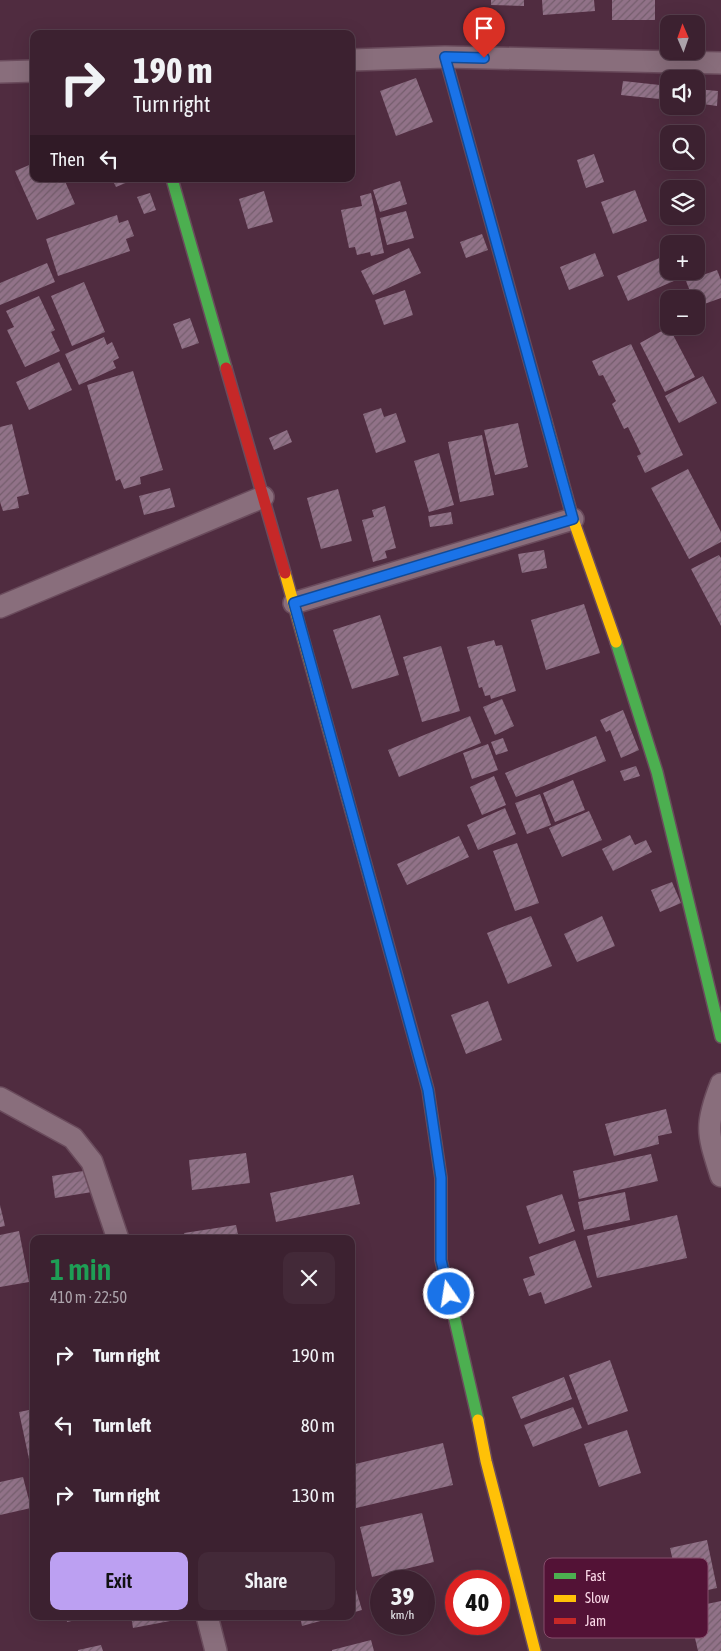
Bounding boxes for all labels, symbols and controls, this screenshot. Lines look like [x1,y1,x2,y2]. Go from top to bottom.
pin [463,7,505,58]
icon: arrive [470,14,498,42]
north arrow [660,15,705,60]
map controls [660,15,705,335]
icon: right [50,50,115,115]
text: 190 m [133,50,212,90]
button: sound [660,70,705,115]
text: Turn right [133,91,210,117]
button: search [660,125,705,170]
icon: left [95,145,123,173]
text: Then [50,148,85,170]
button: layers [660,180,705,225]
button: + [660,235,705,280]
button: − [660,290,705,335]
text: 1 min [50,1252,111,1286]
button: close [283,1252,335,1304]
position arrow [422,1267,474,1319]
text: 410 m · 22:50 [50,1288,127,1306]
icon: right [50,1341,78,1369]
text: Turn right [93,1344,160,1366]
text: 190 m [292,1344,335,1366]
icon: left [50,1411,78,1439]
text: Turn left [93,1414,151,1436]
text: 80 m [301,1414,335,1436]
icon: right [50,1481,78,1509]
text: Turn right [93,1484,160,1506]
text: 130 m [292,1484,335,1506]
button: Exit [50,1552,188,1610]
button: Share [198,1552,335,1610]
legend [544,1558,708,1638]
text: Fast [585,1568,606,1584]
speed limit sign: 40 [445,1570,510,1635]
text: 39 [391,1582,414,1610]
text: Slow [585,1590,610,1606]
text: km/h [391,1608,414,1622]
text: Jam [585,1613,606,1629]

